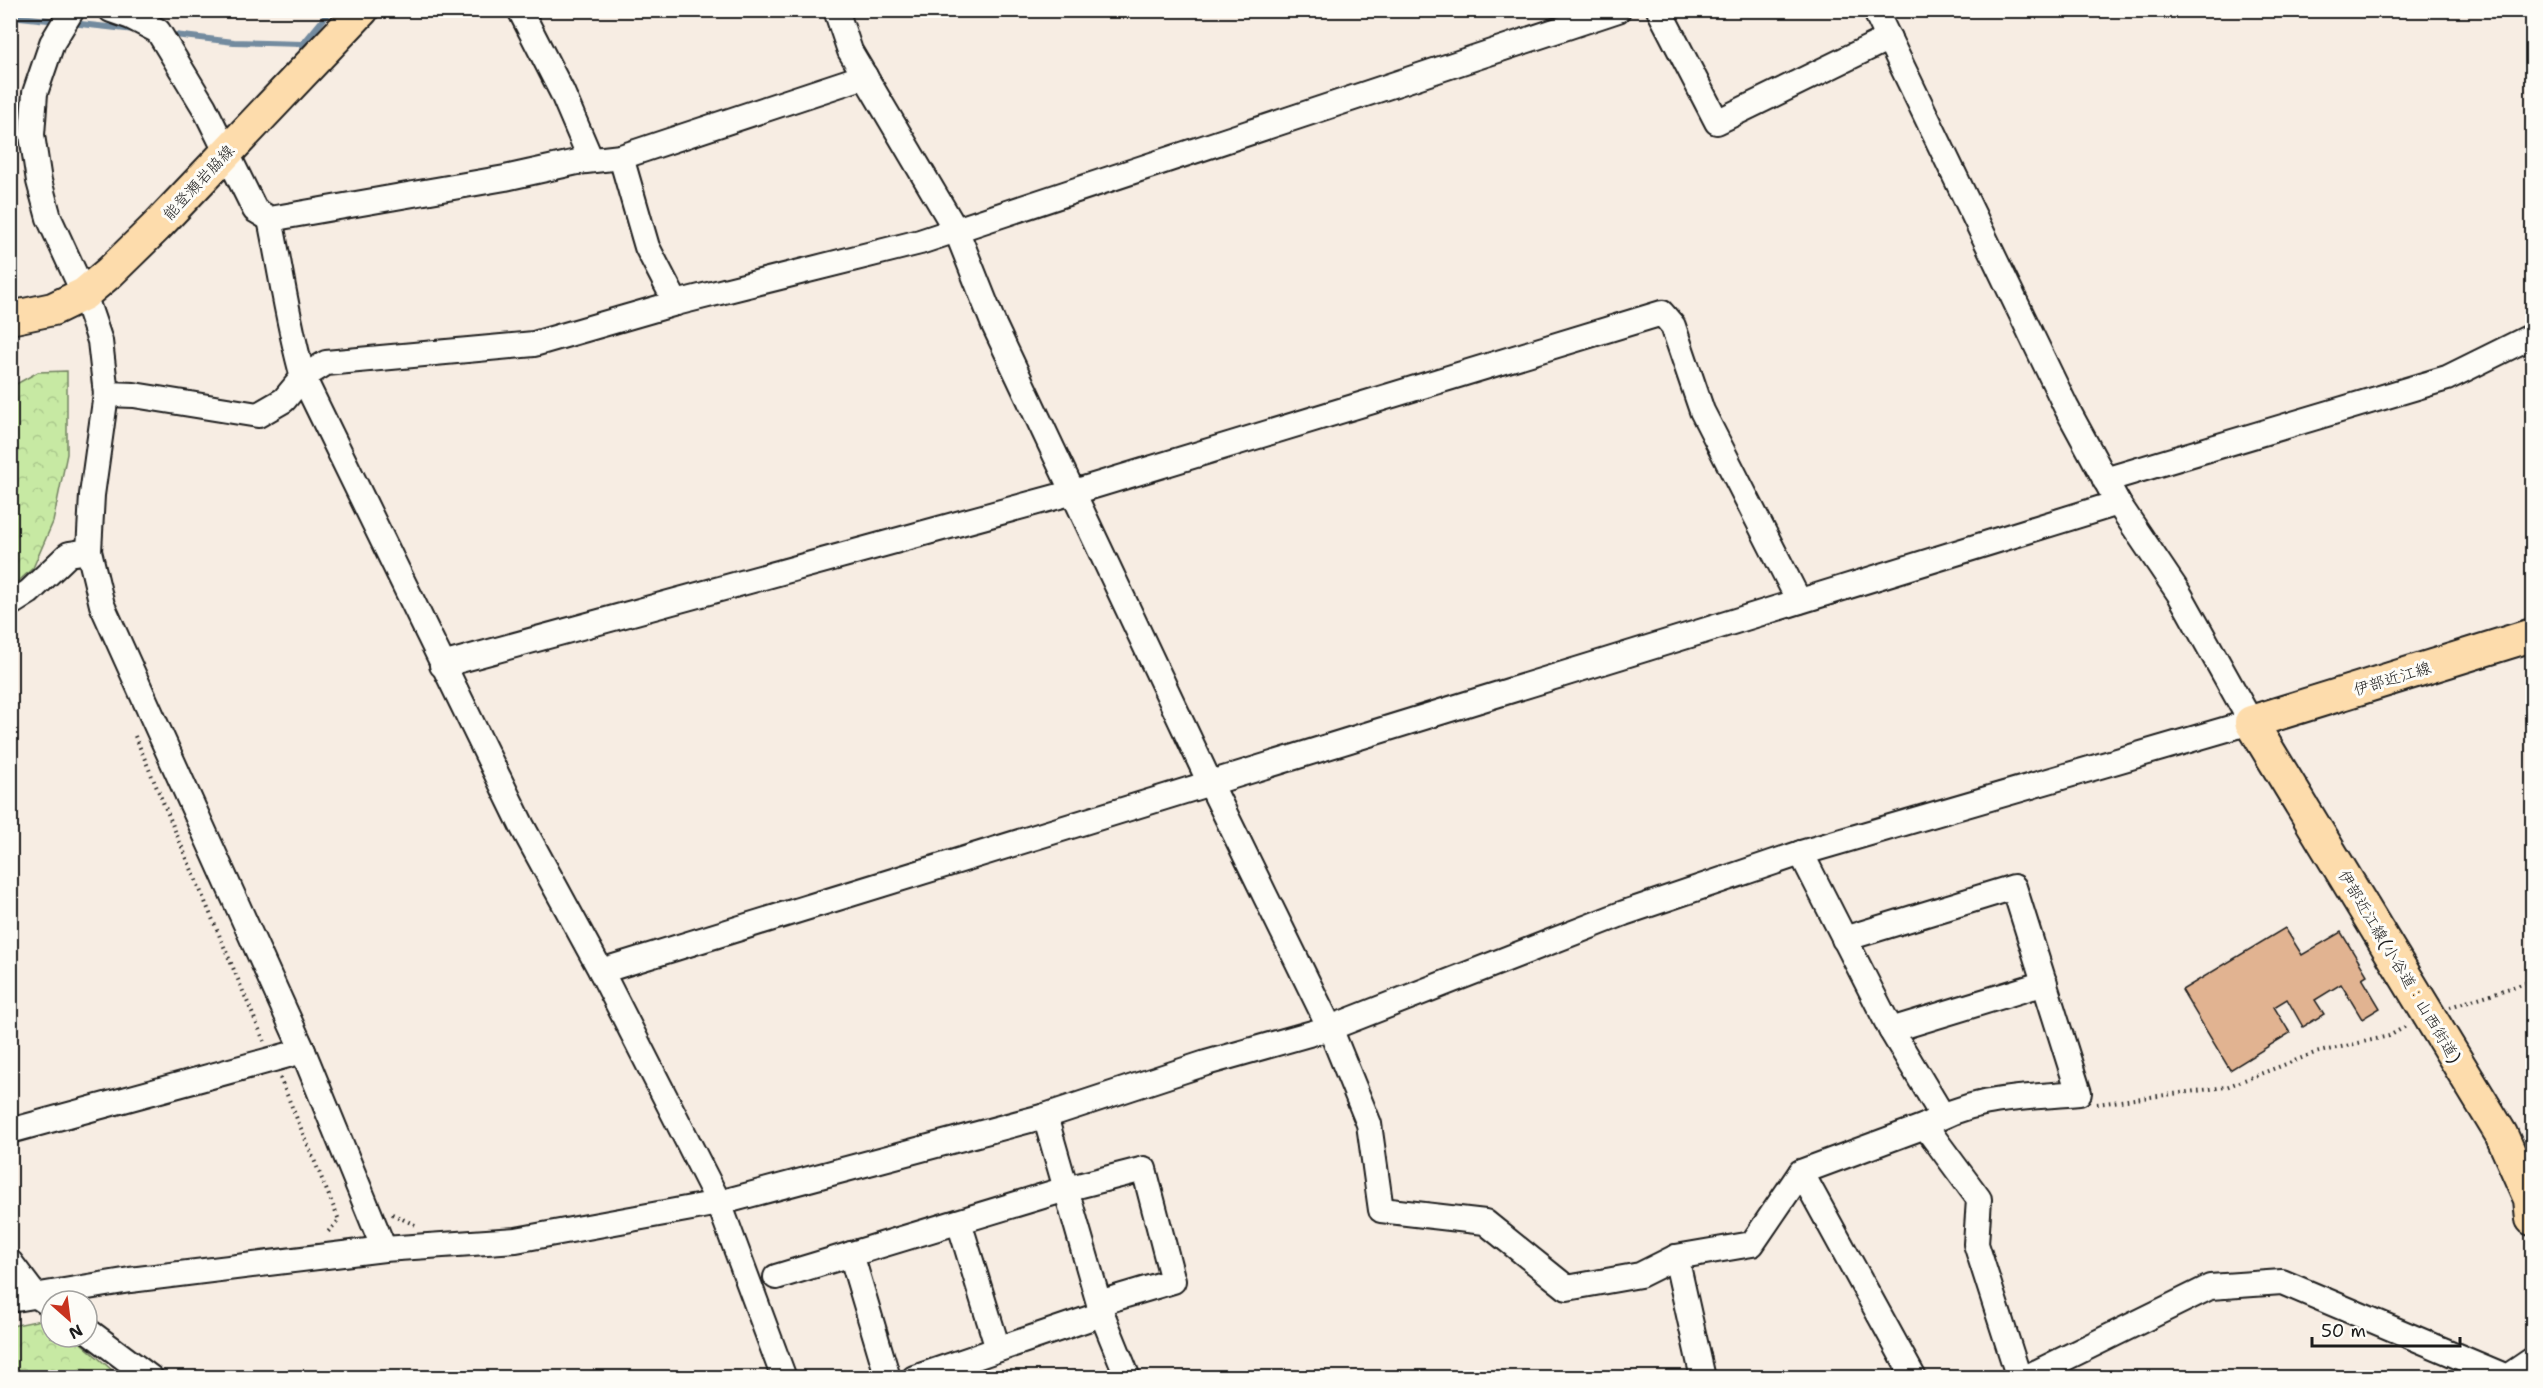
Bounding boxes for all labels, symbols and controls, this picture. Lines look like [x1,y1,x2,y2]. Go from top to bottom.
street label: 能登瀬岩脇線 [158,140,239,225]
street label: 伊部近江線 [2351,657,2433,700]
street label: 伊部近江線(小谷道：山西街道) [2334,866,2466,1067]
north arrow [39,1289,99,1349]
scale bar [2312,1310,2460,1348]
text: 50 m [2321,1319,2366,1343]
text: N [65,1320,86,1344]

